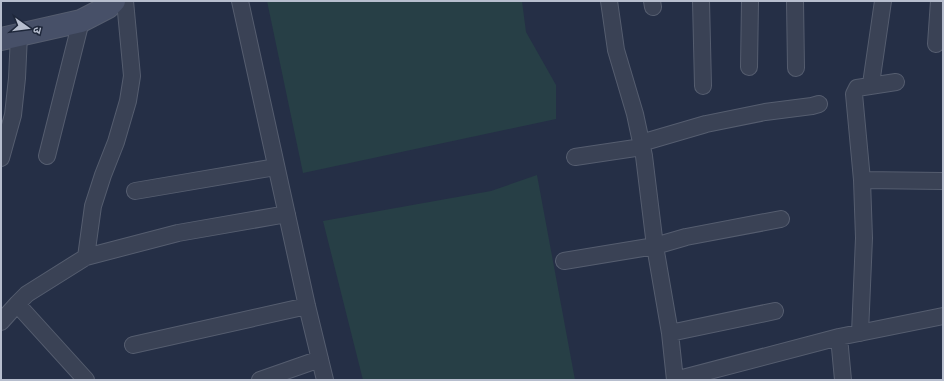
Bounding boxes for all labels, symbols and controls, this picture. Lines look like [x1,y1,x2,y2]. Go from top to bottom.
north arrow [8,8,48,48]
text: उ [30,26,44,36]

